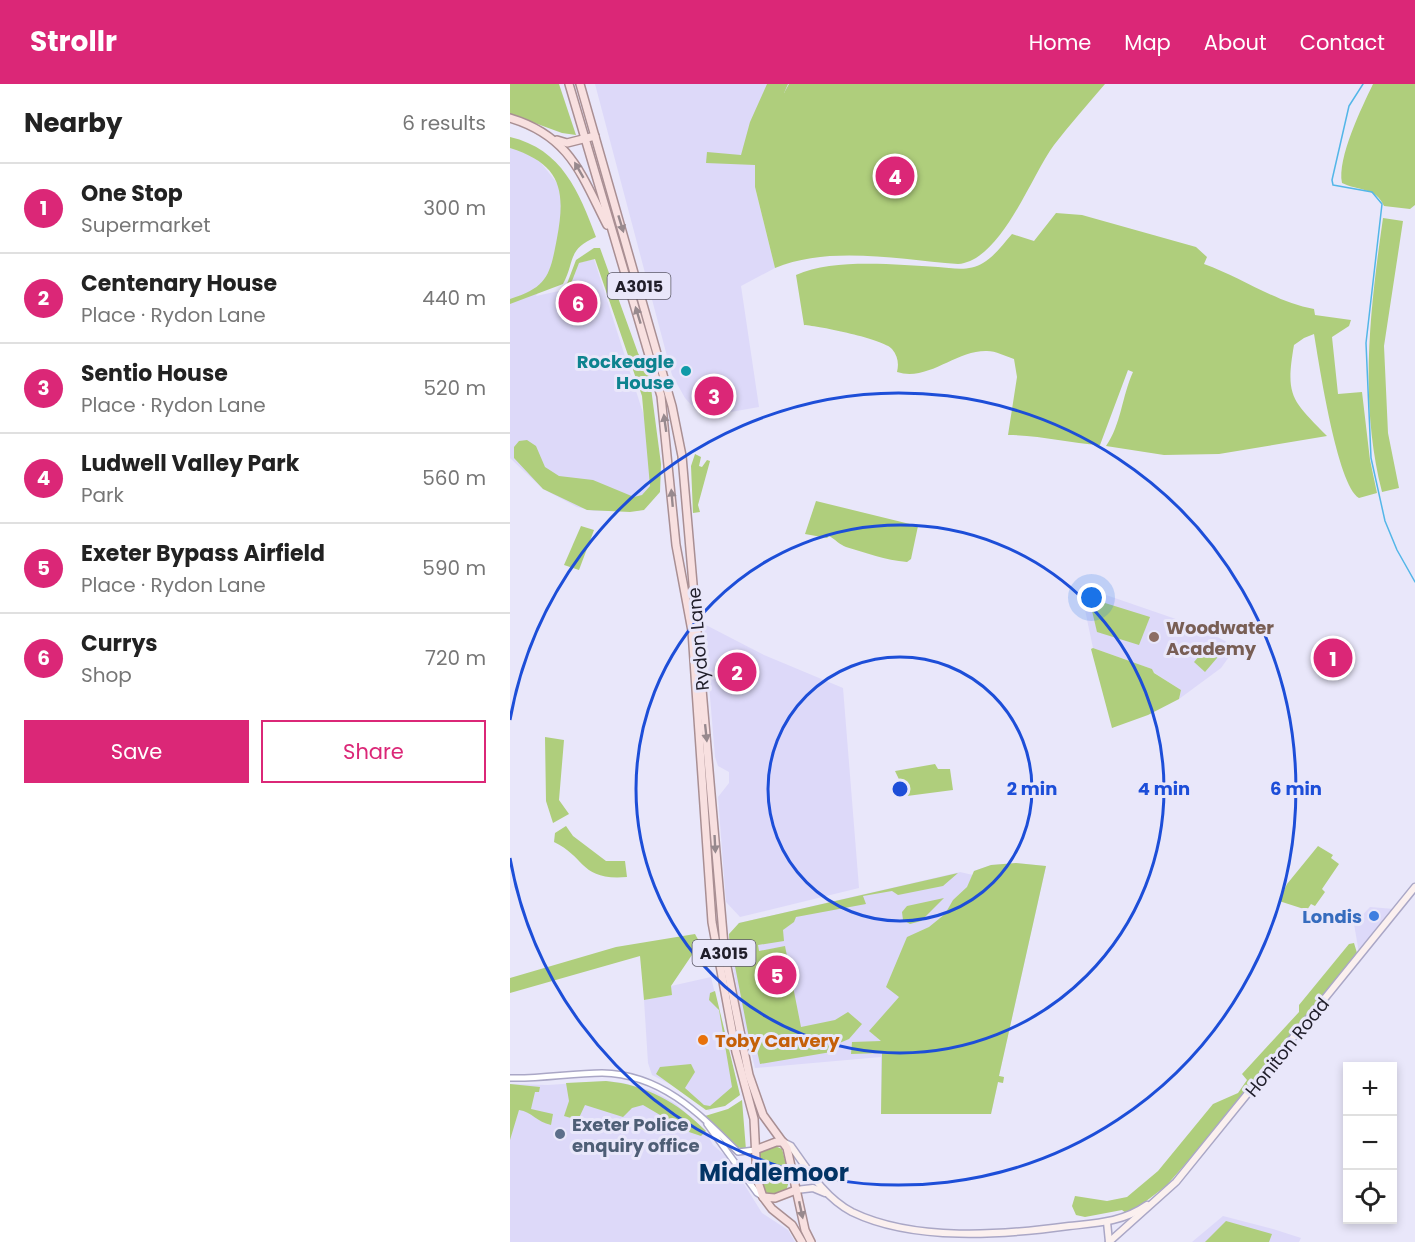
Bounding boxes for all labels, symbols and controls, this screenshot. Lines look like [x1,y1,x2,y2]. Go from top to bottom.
text: Strollr [30,22,117,61]
text: Home [1029,28,1091,57]
text: Map [1124,28,1171,57]
text: About [1204,28,1267,57]
text: Contact [1300,28,1385,57]
text: Nearby [24,105,122,141]
text: 6 results [402,109,486,137]
pin: 4 [876,154,914,199]
one-way arrow [574,162,585,178]
text: One Stop [81,178,183,209]
text: 1 [40,194,47,222]
text: 300 m [423,194,486,222]
text: Supermarket [81,211,210,239]
one-way arrow [617,215,626,233]
text: Centenary House [81,268,277,299]
road number: A3015 [608,273,670,299]
pin: 6 [558,280,598,326]
text: 2 [38,284,49,312]
text: 440 m [422,284,486,312]
text: Place · Rydon Lane [81,301,266,329]
one-way arrow [633,306,642,324]
place label: Rockeagle House [577,349,674,395]
text: Sentio House [81,358,228,389]
marker: Rockeagle House [679,364,693,378]
text: 3 [37,374,50,402]
text: 520 m [423,374,486,402]
pin: 3 [694,374,734,418]
text: Place · Rydon Lane [81,391,266,419]
one-way arrow [660,414,669,433]
text: Ludwell Valley Park [81,448,299,479]
text: 4 [37,464,50,492]
text: 560 m [422,464,486,492]
text: Park [81,481,124,509]
one-way arrow [667,489,677,508]
text: Exeter Bypass Airfield [81,538,325,569]
text: 5 [37,554,50,582]
text: 590 m [422,554,486,582]
text: Place · Rydon Lane [81,571,266,599]
your location [1077,583,1106,612]
street label: Rydon Lane [681,586,715,692]
place label: Woodwater Academy [1166,615,1274,661]
text: Currys [81,628,158,659]
marker: Woodwater Academy [1147,630,1161,644]
pin: 1 [1314,636,1352,680]
text: 6 [37,644,50,672]
text: 720 m [425,644,486,672]
pin: 2 [718,650,756,694]
text: Shop [81,661,132,689]
button: Save [24,720,249,783]
button: Share [261,720,486,783]
one-way arrow [701,723,711,742]
text: 2 min [1007,776,1057,801]
text: 4 min [1138,776,1190,801]
text: 6 min [1270,776,1322,801]
centre of rings [890,779,910,799]
one-way arrow [711,835,720,854]
place label: Londis [1302,904,1362,929]
marker: Londis [1367,909,1381,923]
road number: A3015 [692,940,756,966]
pin: 5 [758,952,796,998]
street label: Honiton Road [1239,992,1335,1102]
place label: Toby Carvery [715,1028,840,1053]
marker: Toby Carvery [696,1033,710,1047]
map controls [1343,1062,1397,1224]
button: + [1343,1062,1397,1116]
place label: Exeter Police enquiry office [572,1112,700,1158]
button: − [1343,1116,1397,1170]
marker: Exeter Police enquiry office [553,1127,567,1141]
district label: Middlemoor [699,1156,849,1189]
button: locate [1343,1170,1397,1224]
one-way arrow [797,1201,806,1220]

